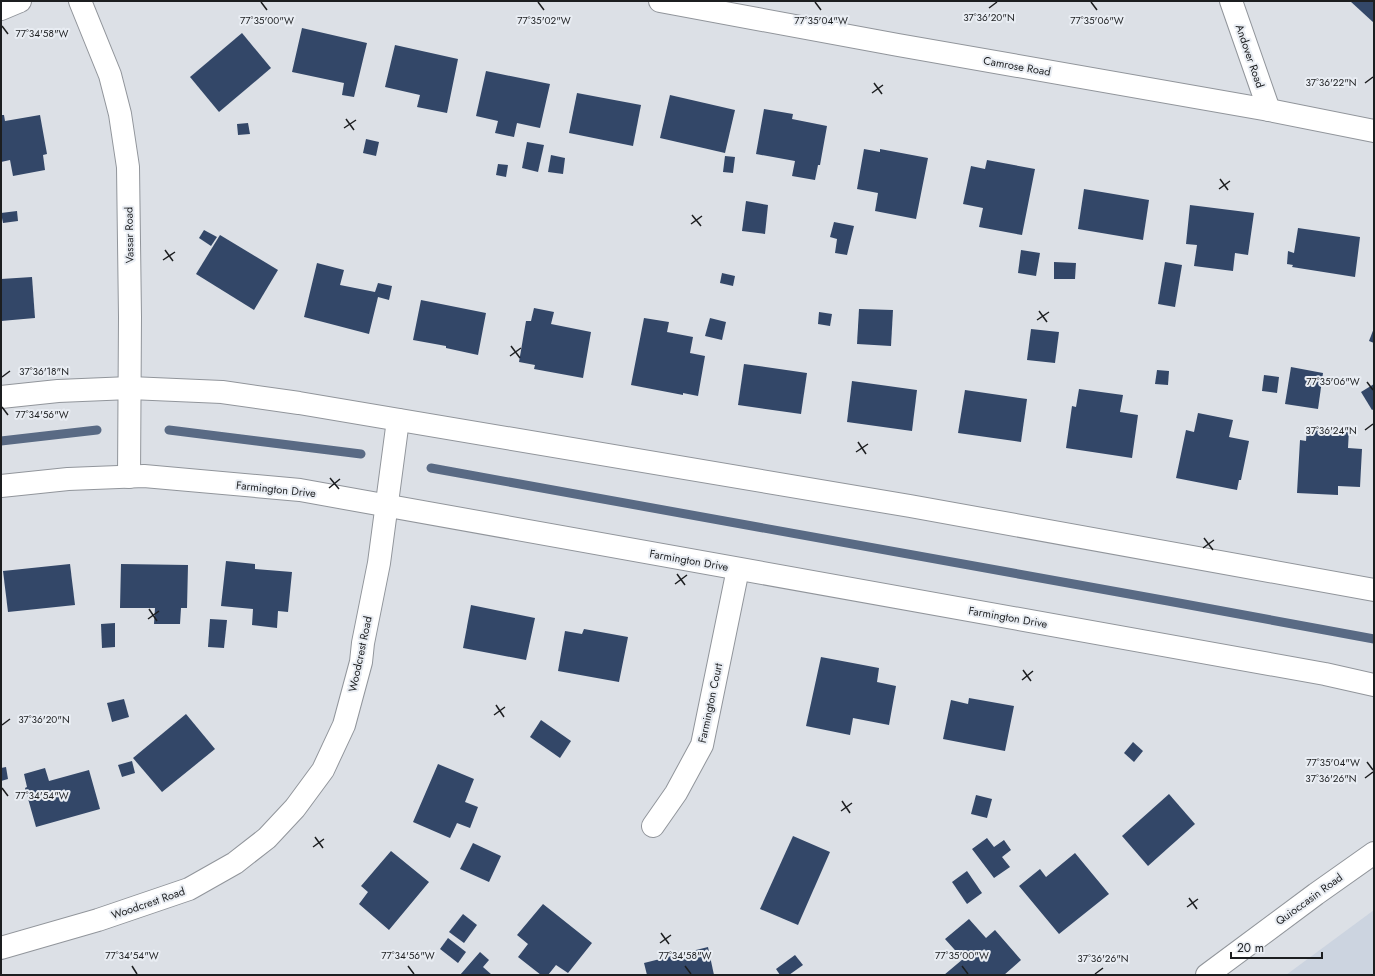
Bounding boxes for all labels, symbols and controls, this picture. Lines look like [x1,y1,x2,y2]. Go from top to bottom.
text: 37°36'20"N [963,10,1015,25]
text: 77°35'00"W [240,13,294,28]
text: 77°35'02"W [517,13,571,28]
text: 77°35'04"W [794,13,848,28]
text: 77°35'06"W [1070,13,1124,28]
street label: Andover Road [1232,22,1268,90]
text: 77°34'58"W [15,26,69,41]
street label: Camrose Road [982,52,1052,80]
text: 37°36'22"N [1305,75,1357,90]
street label: Vassar Road [121,207,137,263]
text: 37°36'18"N [19,364,69,379]
text: 77°35'06"W [1306,374,1360,389]
text: 77°34'56"W [15,407,69,422]
text: 37°36'24"N [1305,423,1357,438]
street label: Farmington Drive [235,477,317,501]
street label: Farmington Drive [648,545,730,575]
street label: Farmington Drive [967,602,1049,632]
street label: Woodcrest Road [344,615,376,693]
street label: Farmington Court [694,661,726,744]
text: 37°36'20"N [18,712,70,727]
text: 77°35'04"W [1306,755,1360,770]
text: 37°36'26"N [1305,771,1357,786]
text: 77°34'54"W [15,788,69,803]
street label: Quioccasin Road [1272,869,1346,929]
street label: Woodcrest Road [109,883,187,923]
scale bar [1231,934,1322,960]
text: 20 m [1237,939,1264,957]
text: 77°34'54"W [105,948,159,963]
text: 77°34'56"W [381,948,435,963]
text: 77°34'58"W [658,948,712,963]
text: 77°35'00"W [935,948,989,963]
text: 37°36'26"N [1077,951,1129,966]

